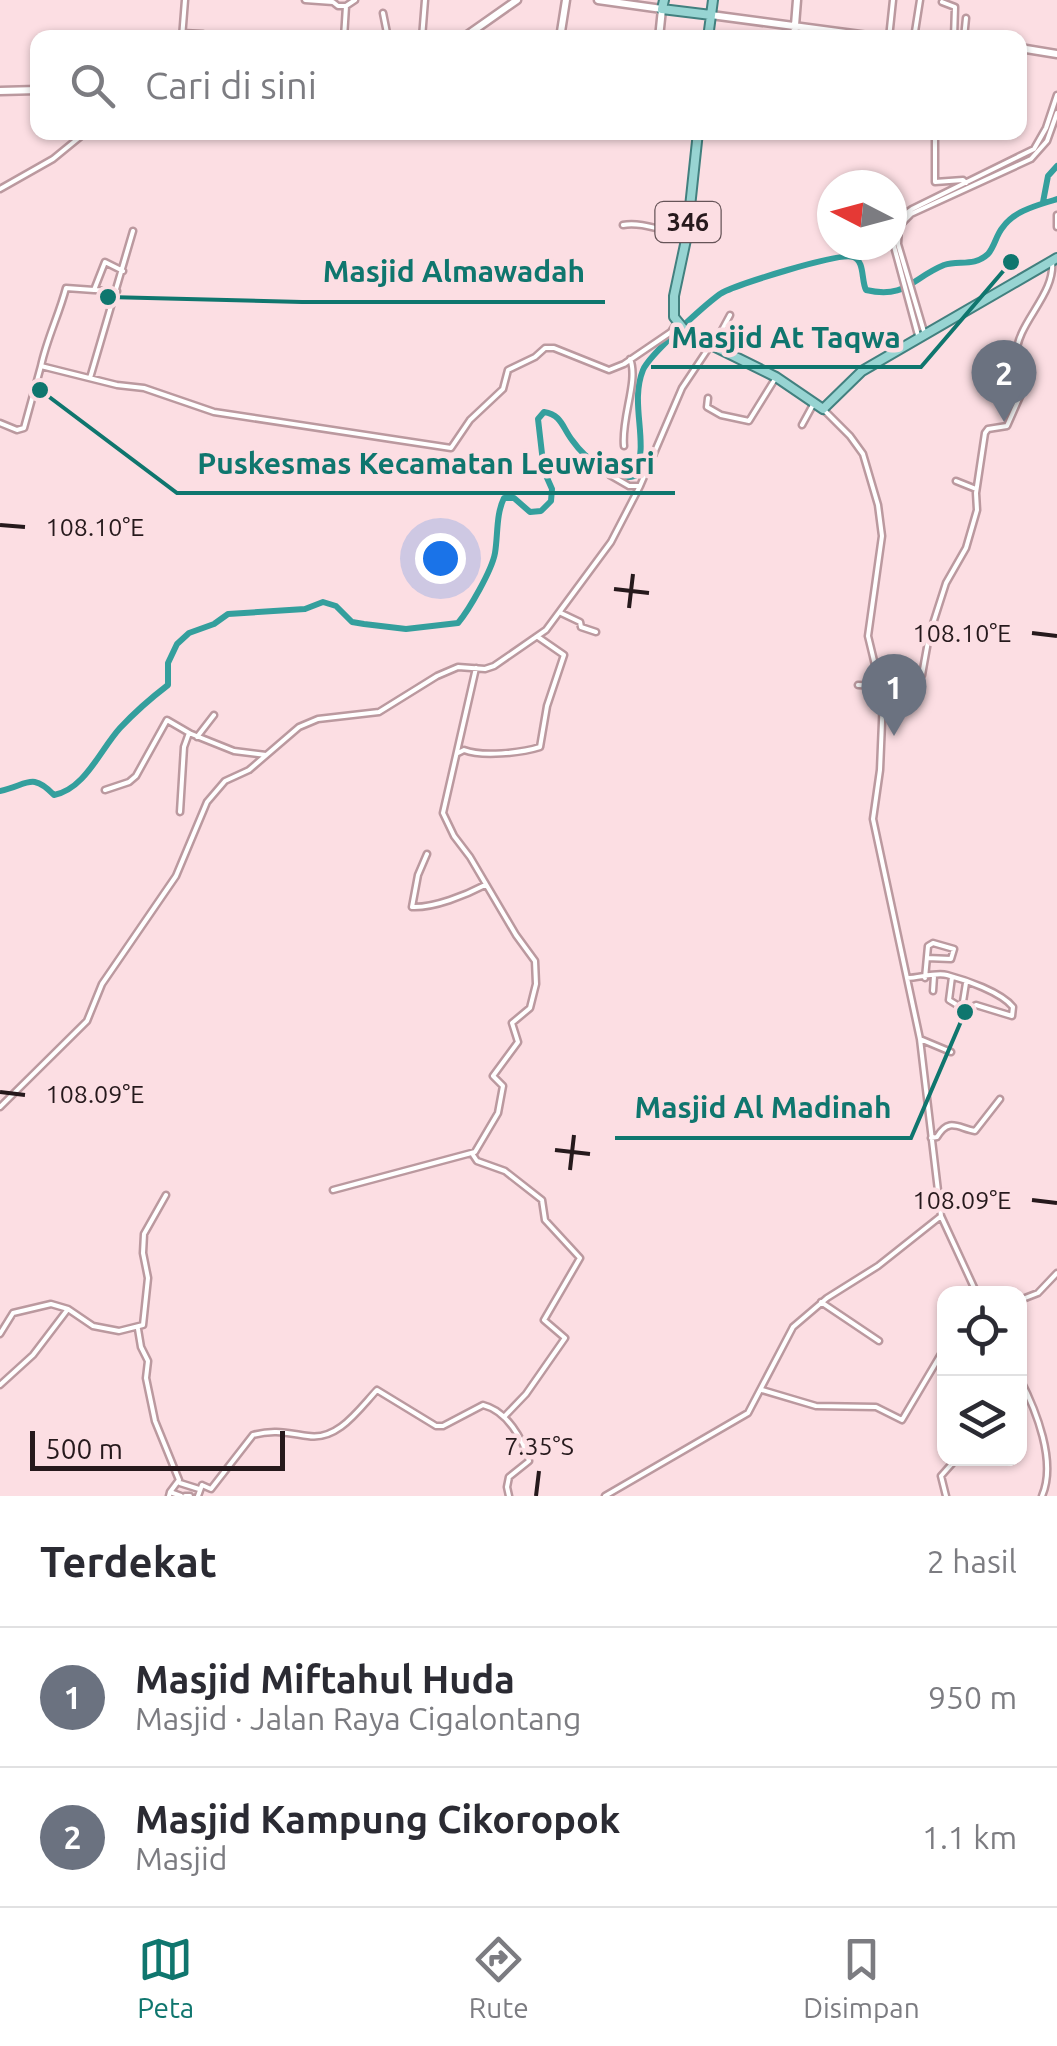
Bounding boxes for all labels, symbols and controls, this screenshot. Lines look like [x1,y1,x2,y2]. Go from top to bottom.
search box [30,30,1027,140]
icon: search [65,58,120,113]
text: Cari di sini [145,64,317,106]
north arrow [817,170,907,260]
road number: 346 [656,202,720,242]
callout: Masjid Almawadah [302,242,605,302]
text: Masjid Almawadah [323,254,585,288]
callout: Masjid At Taqwa [651,307,921,367]
text: Masjid At Taqwa [671,320,901,354]
pin: 2 [972,340,1036,422]
callout: Puskesmas Kecamatan Leuwiasri [177,433,675,493]
text: Puskesmas Kecamatan Leuwiasri [197,446,655,480]
text: 108.10°E [46,513,144,541]
your location [415,533,466,584]
text: 108.10°E [913,619,1011,647]
pin: 1 [862,654,926,736]
callout: Masjid Al Madinah [615,1078,911,1138]
text: 108.09°E [46,1080,144,1108]
text: Masjid Al Madinah [635,1090,891,1124]
text: 108.09°E [913,1186,1011,1214]
map controls [937,1286,1027,1466]
button: locate [937,1286,1027,1376]
button: layers [937,1376,1027,1466]
scale bar [30,1426,285,1470]
text: 7.35°S [504,1432,574,1460]
text: 500 m [45,1433,123,1464]
text: Terdekat [40,1538,217,1585]
text: 2 hasil [927,1543,1017,1579]
text: Masjid Miftahul Huda [135,1658,515,1700]
text: 1 [63,1679,82,1715]
text: 950 m [928,1679,1017,1715]
text: Masjid · Jalan Raya Cigalontang [135,1700,581,1736]
text: Masjid Kampung Cikoropok [135,1798,620,1840]
text: 2 [63,1819,82,1855]
text: 1.1 km [922,1819,1017,1855]
text: Masjid [135,1840,227,1876]
tab: Peta [137,1932,194,2023]
tab: Rute [469,1932,529,2023]
tab: Disimpan [803,1932,920,2023]

